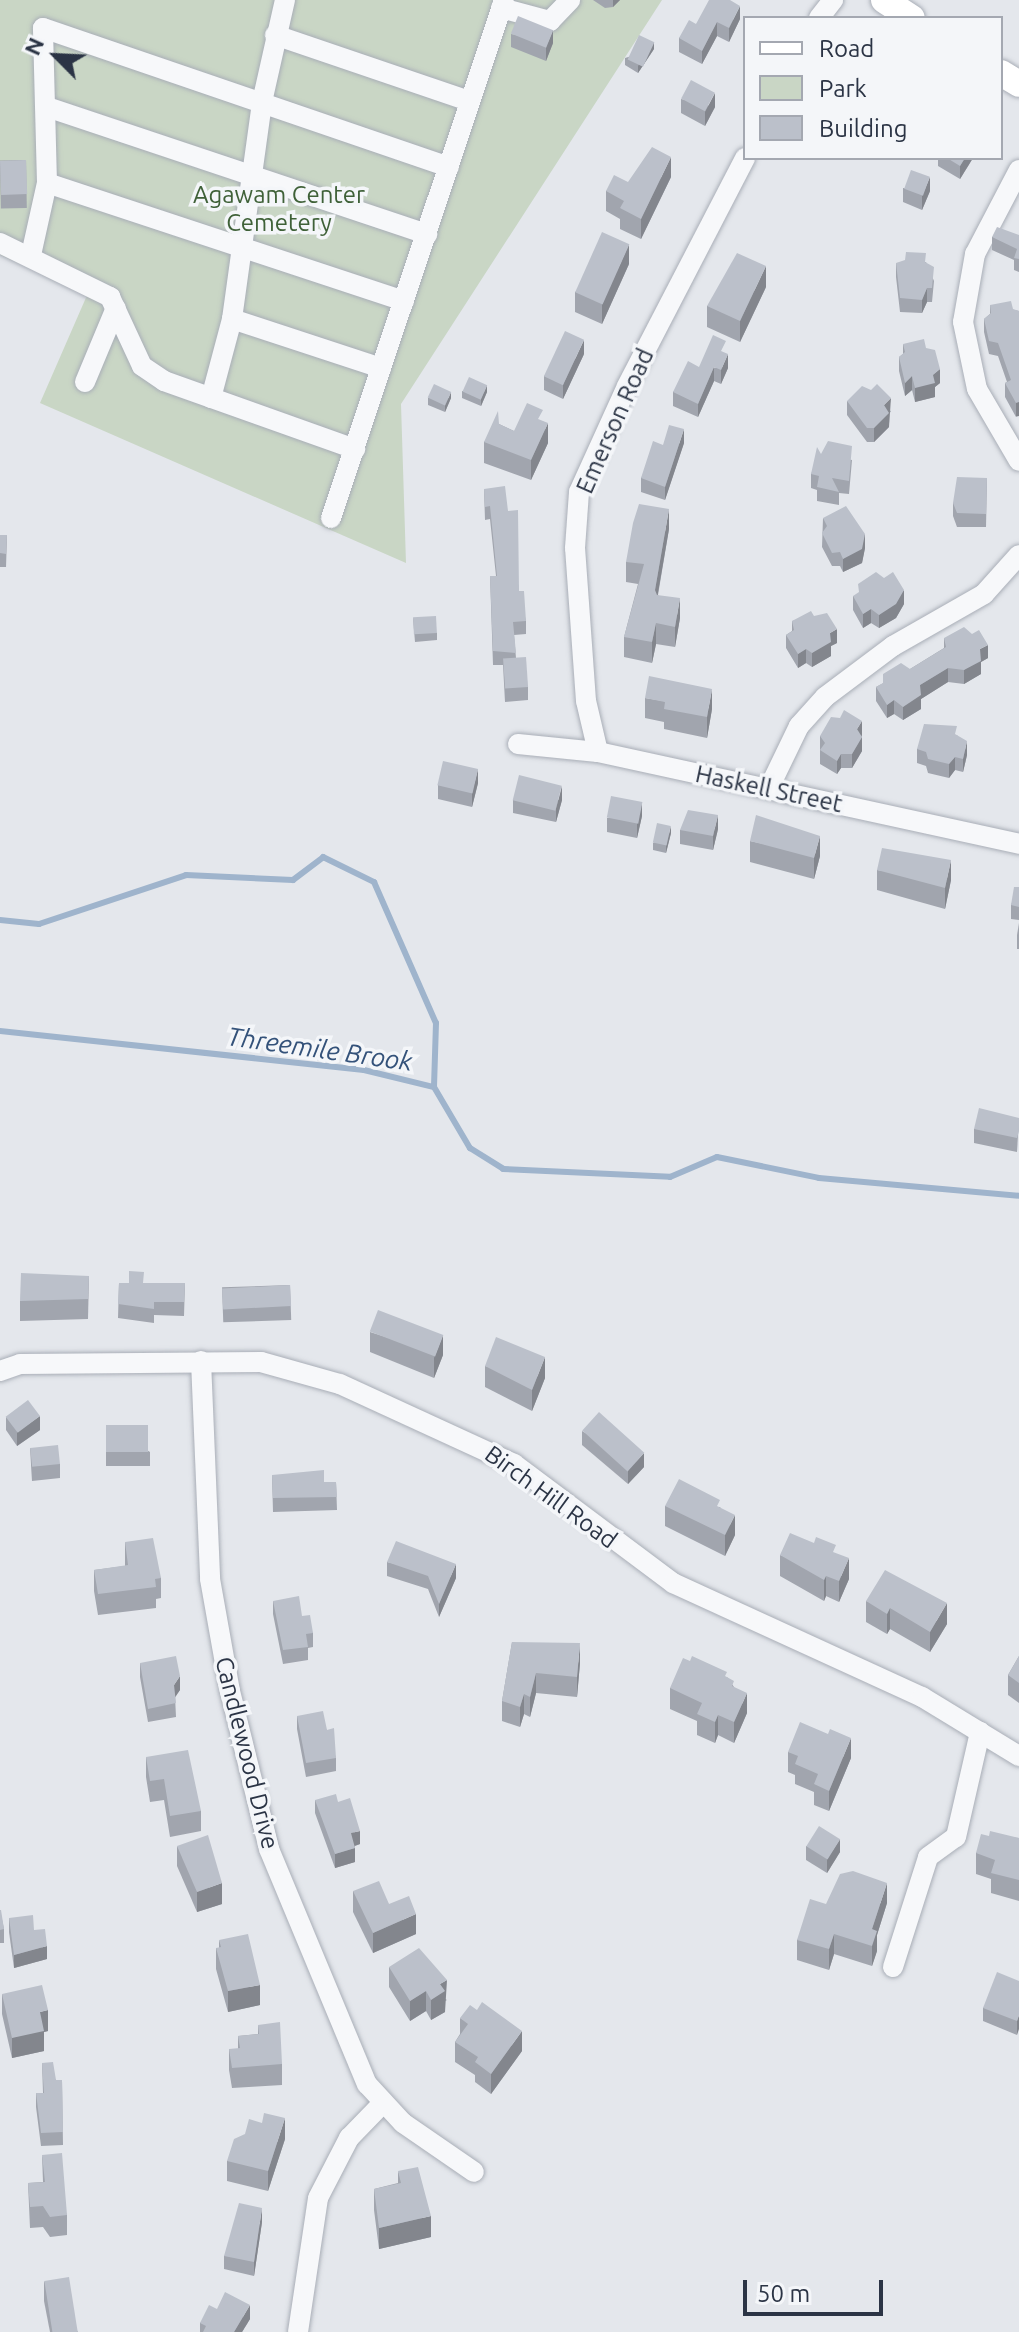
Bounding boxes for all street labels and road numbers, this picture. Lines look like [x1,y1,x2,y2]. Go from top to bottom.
street label: Emerson Road [570,344,660,498]
street label: Haskell Street [693,759,845,819]
street label: Birch Hill Road [479,1439,623,1555]
street label: Candlewood Drive [209,1654,285,1852]

